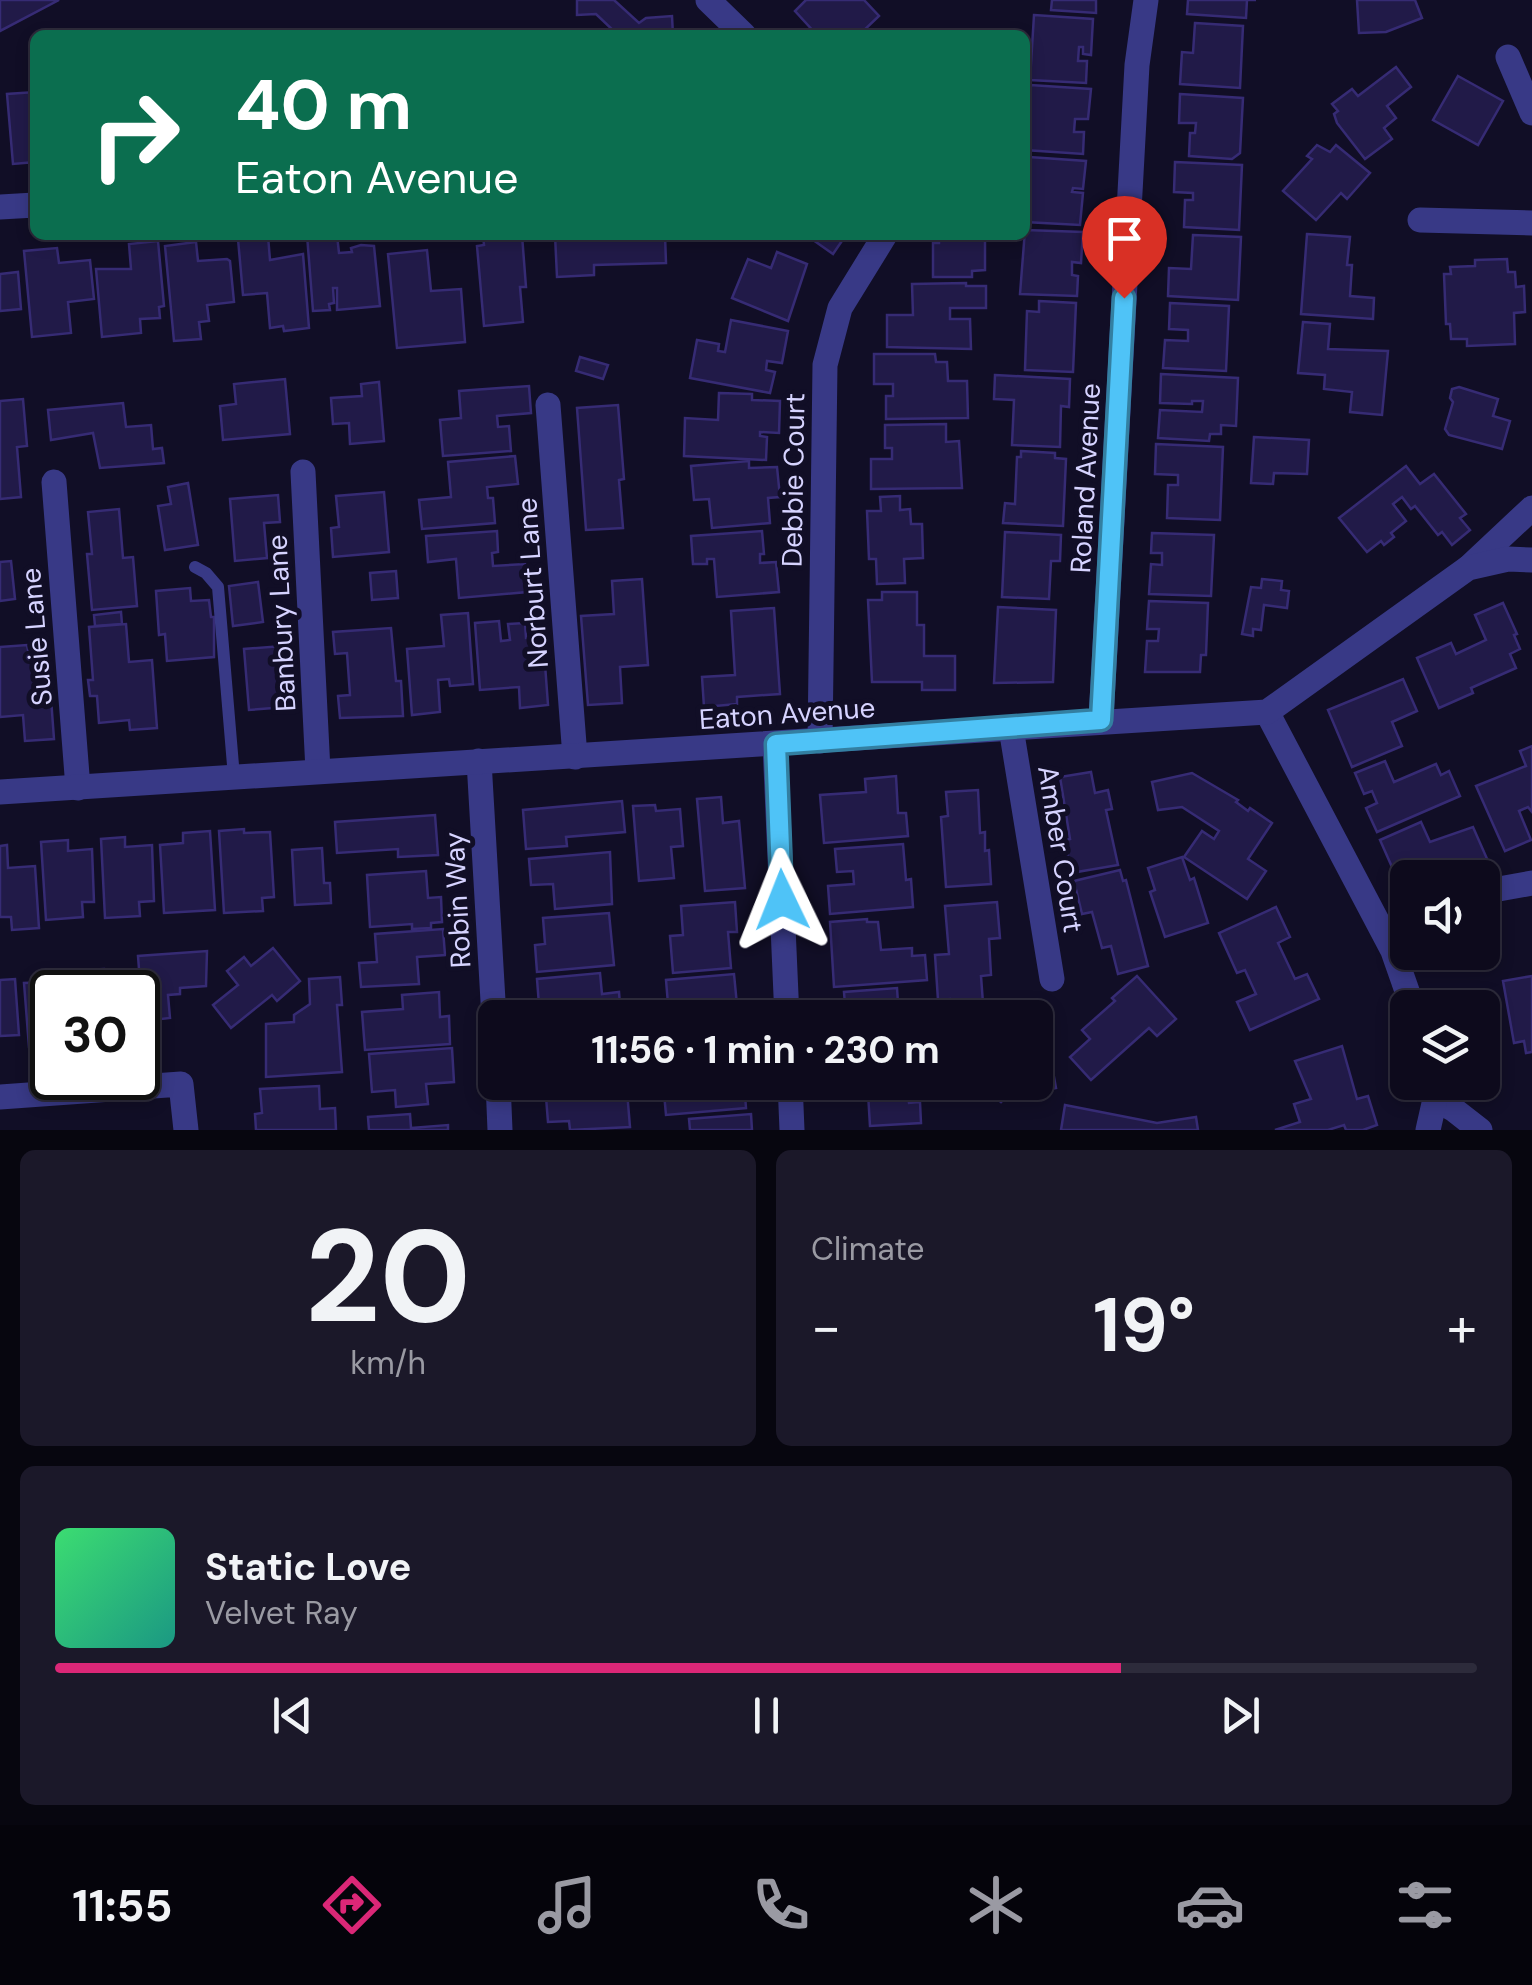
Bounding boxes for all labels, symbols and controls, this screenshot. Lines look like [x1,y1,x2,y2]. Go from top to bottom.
text: 40 m [235,60,412,151]
icon: right [70,70,200,200]
text: Eaton Avenue [235,148,519,207]
pin [1082,196,1167,299]
icon: arrive [1097,211,1152,266]
street label: Roland Avenue [1062,382,1109,574]
street label: Debbie Court [773,393,814,567]
street label: Norburt Lane [508,497,557,669]
street label: Banbury Lane [258,534,305,712]
street label: Susie Lane [12,566,61,708]
street label: Eaton Avenue [698,689,876,738]
street label: Amber Court [1029,763,1092,935]
street label: Robin Way [435,831,480,969]
position arrow [730,848,834,952]
map controls [1390,860,1500,1100]
button: sound [1390,860,1500,970]
speed limit sign: 30 [30,970,160,1100]
button: layers [1390,990,1500,1100]
text: 11:56 · 1 min · 230 m [591,1025,940,1075]
text: 20 [305,1192,471,1361]
text: Climate [811,1228,925,1270]
text: 19° [1093,1277,1195,1374]
text: − [811,1291,841,1363]
text: + [1447,1291,1477,1363]
text: km/h [350,1342,426,1384]
text: Static Love [205,1542,411,1592]
text: Velvet Ray [205,1592,358,1634]
icon: previous [265,1688,320,1743]
icon: pause [739,1688,794,1743]
icon: next [1213,1688,1268,1743]
icon: directions [317,1870,387,1940]
icon: music [532,1870,602,1940]
icon: phone [746,1870,816,1940]
icon: climate [961,1870,1031,1940]
icon: car [1175,1870,1245,1940]
icon: filters [1390,1870,1460,1940]
text: 11:55 [72,1876,172,1935]

